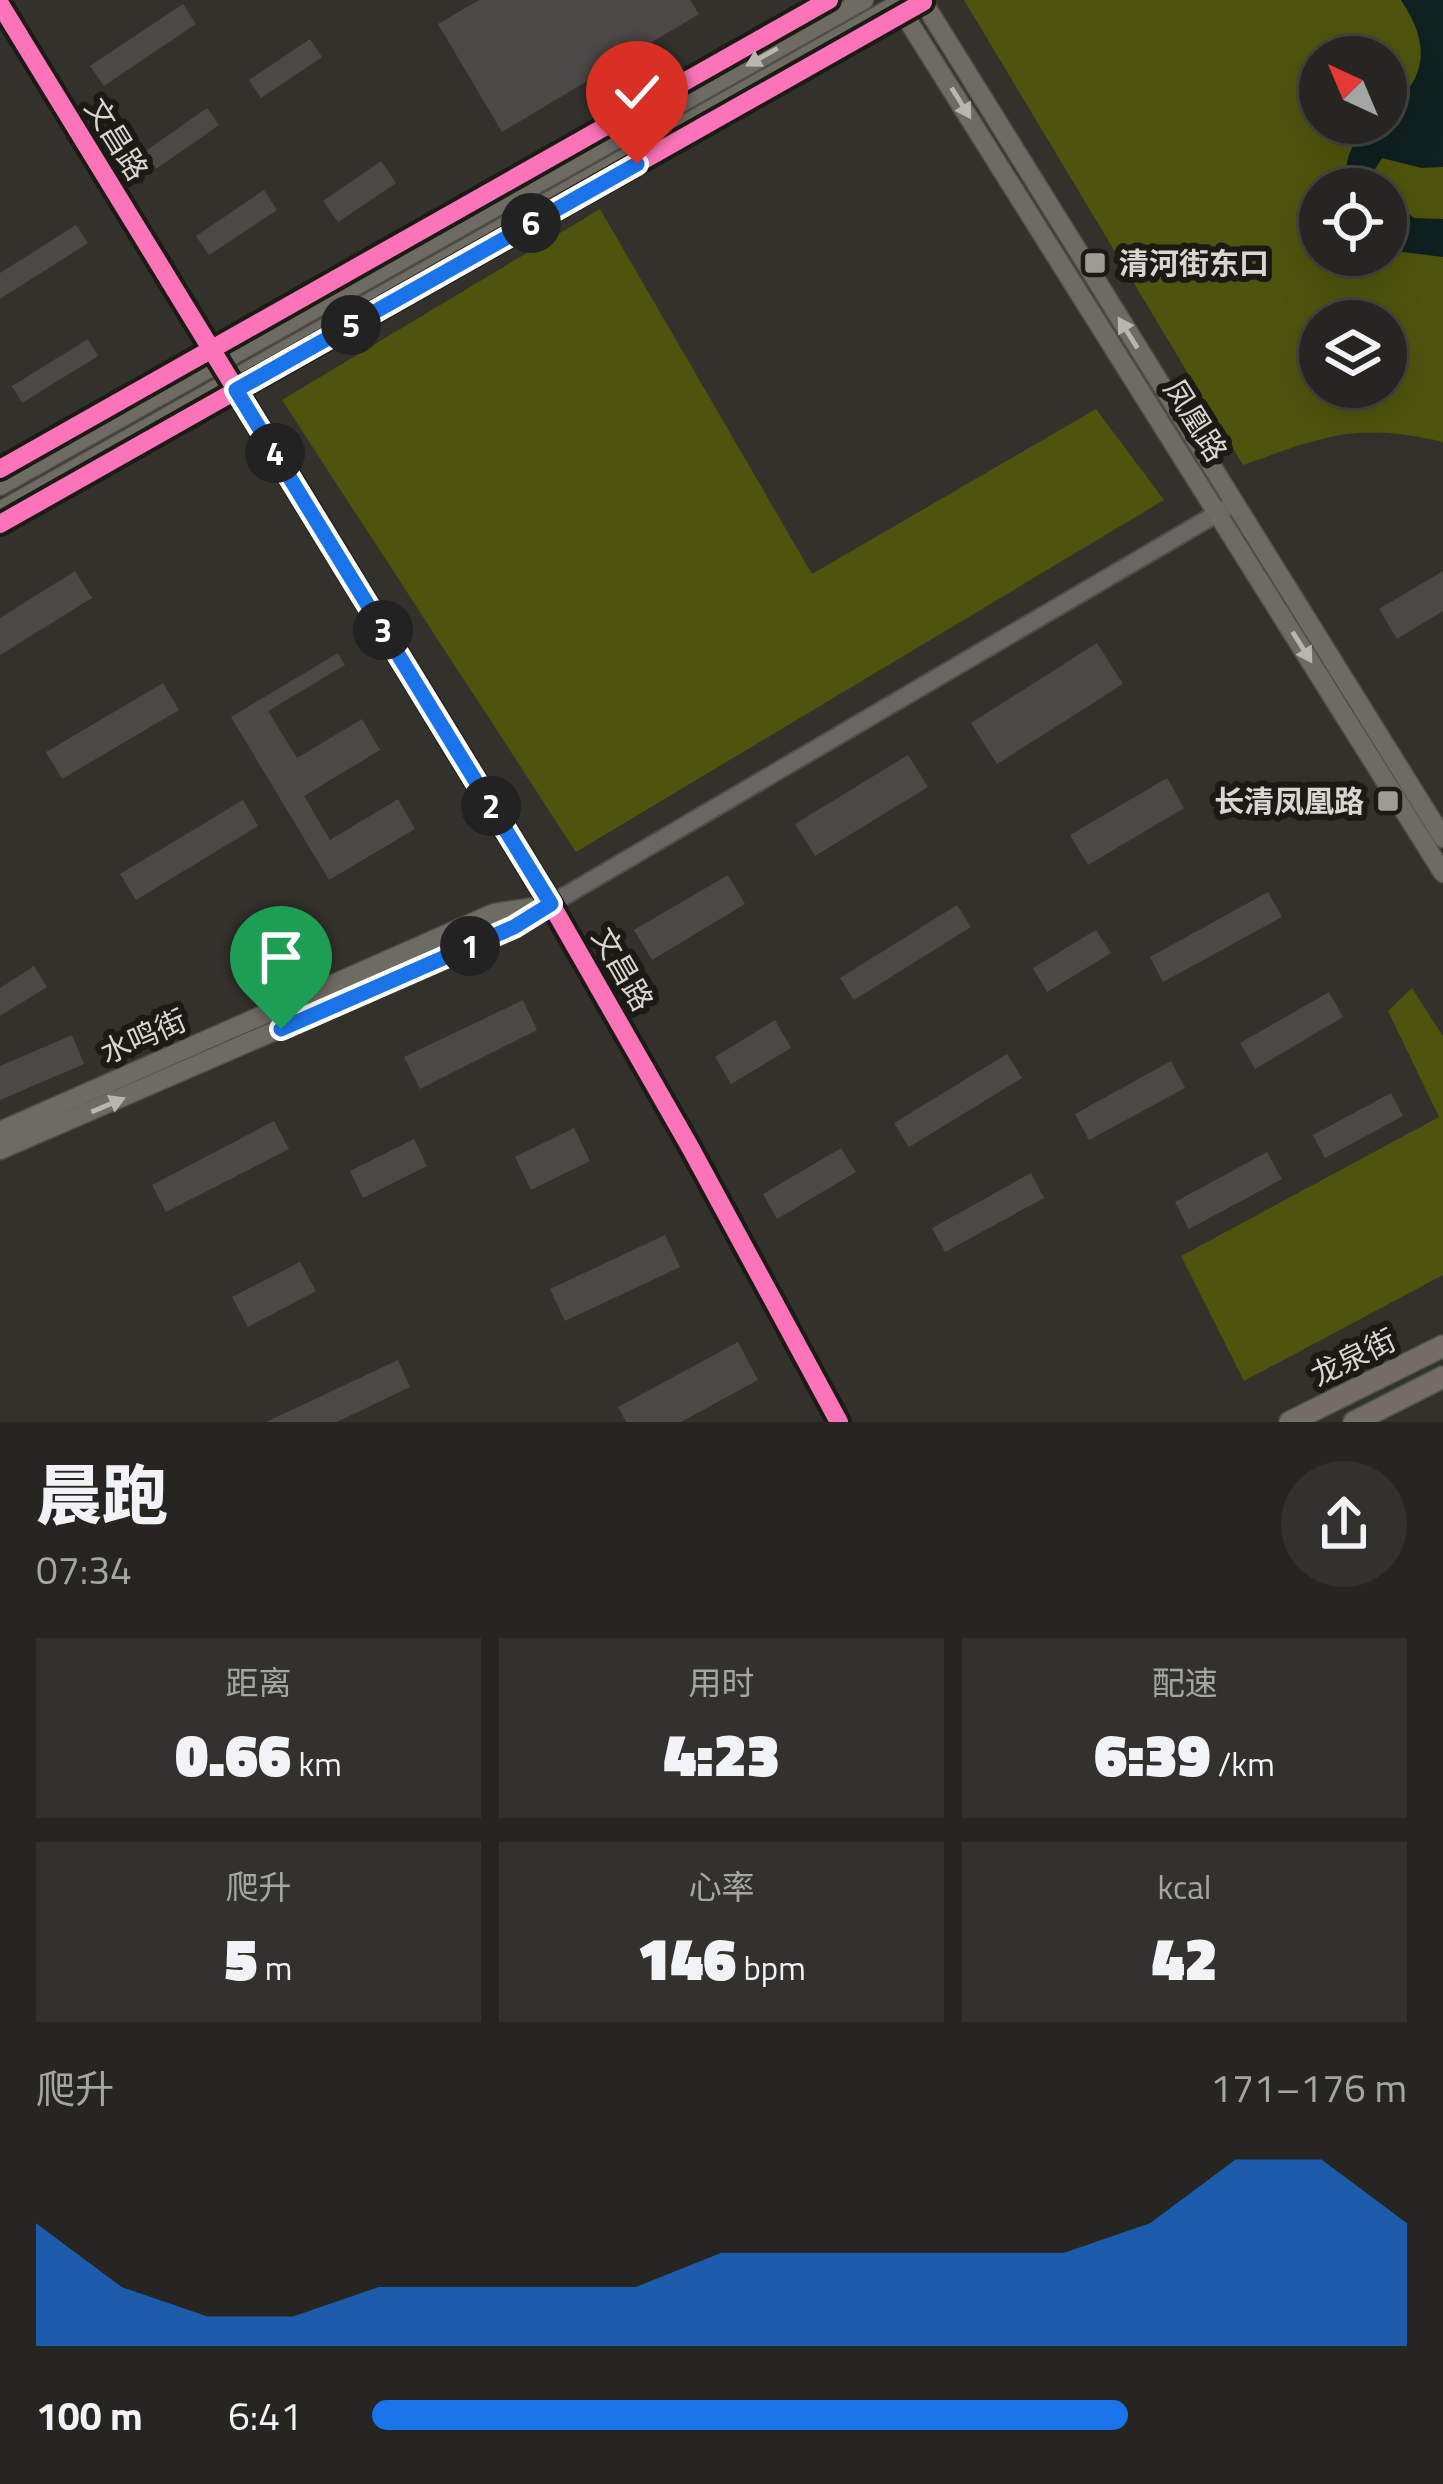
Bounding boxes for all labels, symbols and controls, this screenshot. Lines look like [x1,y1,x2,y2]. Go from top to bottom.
north arrow [1299,36,1407,144]
map controls [1299,36,1407,408]
pin [586,41,688,164]
one-way arrow [744,46,779,67]
icon: check [604,59,670,125]
one-way arrow [949,87,971,119]
street label: 文昌路 [74,89,160,189]
button: locate [1299,168,1407,276]
pin: 6 [501,193,561,253]
text: 6 [522,198,540,248]
place label: 清河街东口 [1119,240,1269,286]
marker: 清河街东口 [1082,250,1108,276]
pin: 5 [321,295,381,355]
text: 5 [342,300,360,350]
button: layers [1299,300,1407,408]
one-way arrow [1118,316,1139,350]
street label: 凤凰路 [1153,370,1239,470]
pin: 4 [245,423,305,483]
text: 4 [266,428,284,478]
pin: 3 [353,600,413,660]
text: 3 [374,605,392,655]
one-way arrow [1291,631,1313,664]
pin: 2 [461,776,521,836]
place label: 长清凤凰路 [1214,778,1364,824]
text: 2 [482,781,500,831]
marker: 长清凤凰路 [1375,788,1401,814]
pin [230,906,332,1029]
pin: 1 [440,916,500,976]
street label: 文昌路 [581,919,665,1019]
text: 1 [461,921,479,971]
icon: arrive [248,924,314,990]
street label: 水鸣街 [93,997,193,1075]
one-way arrow [90,1094,125,1114]
street label: 龙泉街 [1302,1317,1404,1397]
text: 晨跑 [36,1444,168,1545]
button: share [1281,1461,1407,1587]
text: 07:34 [36,1540,132,1599]
text: 距离 [226,1658,292,1708]
text: 用时 [689,1658,755,1708]
text: 配速 [1152,1658,1218,1708]
text: 0.66 [175,1708,291,1799]
text: 4:23 [663,1708,780,1799]
text: 6:39 [1094,1708,1211,1799]
text: km [291,1739,342,1789]
text: /km [1211,1739,1275,1789]
text: 爬升 [226,1862,292,1912]
text: 心率 [689,1862,755,1912]
text: kcal [1158,1862,1211,1912]
text: 5 [225,1912,258,2003]
text: 146 [637,1912,736,2003]
text: 42 [1152,1912,1218,2003]
text: m [258,1943,292,1993]
text: bpm [736,1943,806,1993]
text: 171–176 m [1210,2058,1407,2117]
text: 爬升 [36,2059,114,2118]
text: 100 m [36,2386,143,2445]
text: 6:41 [228,2386,302,2445]

